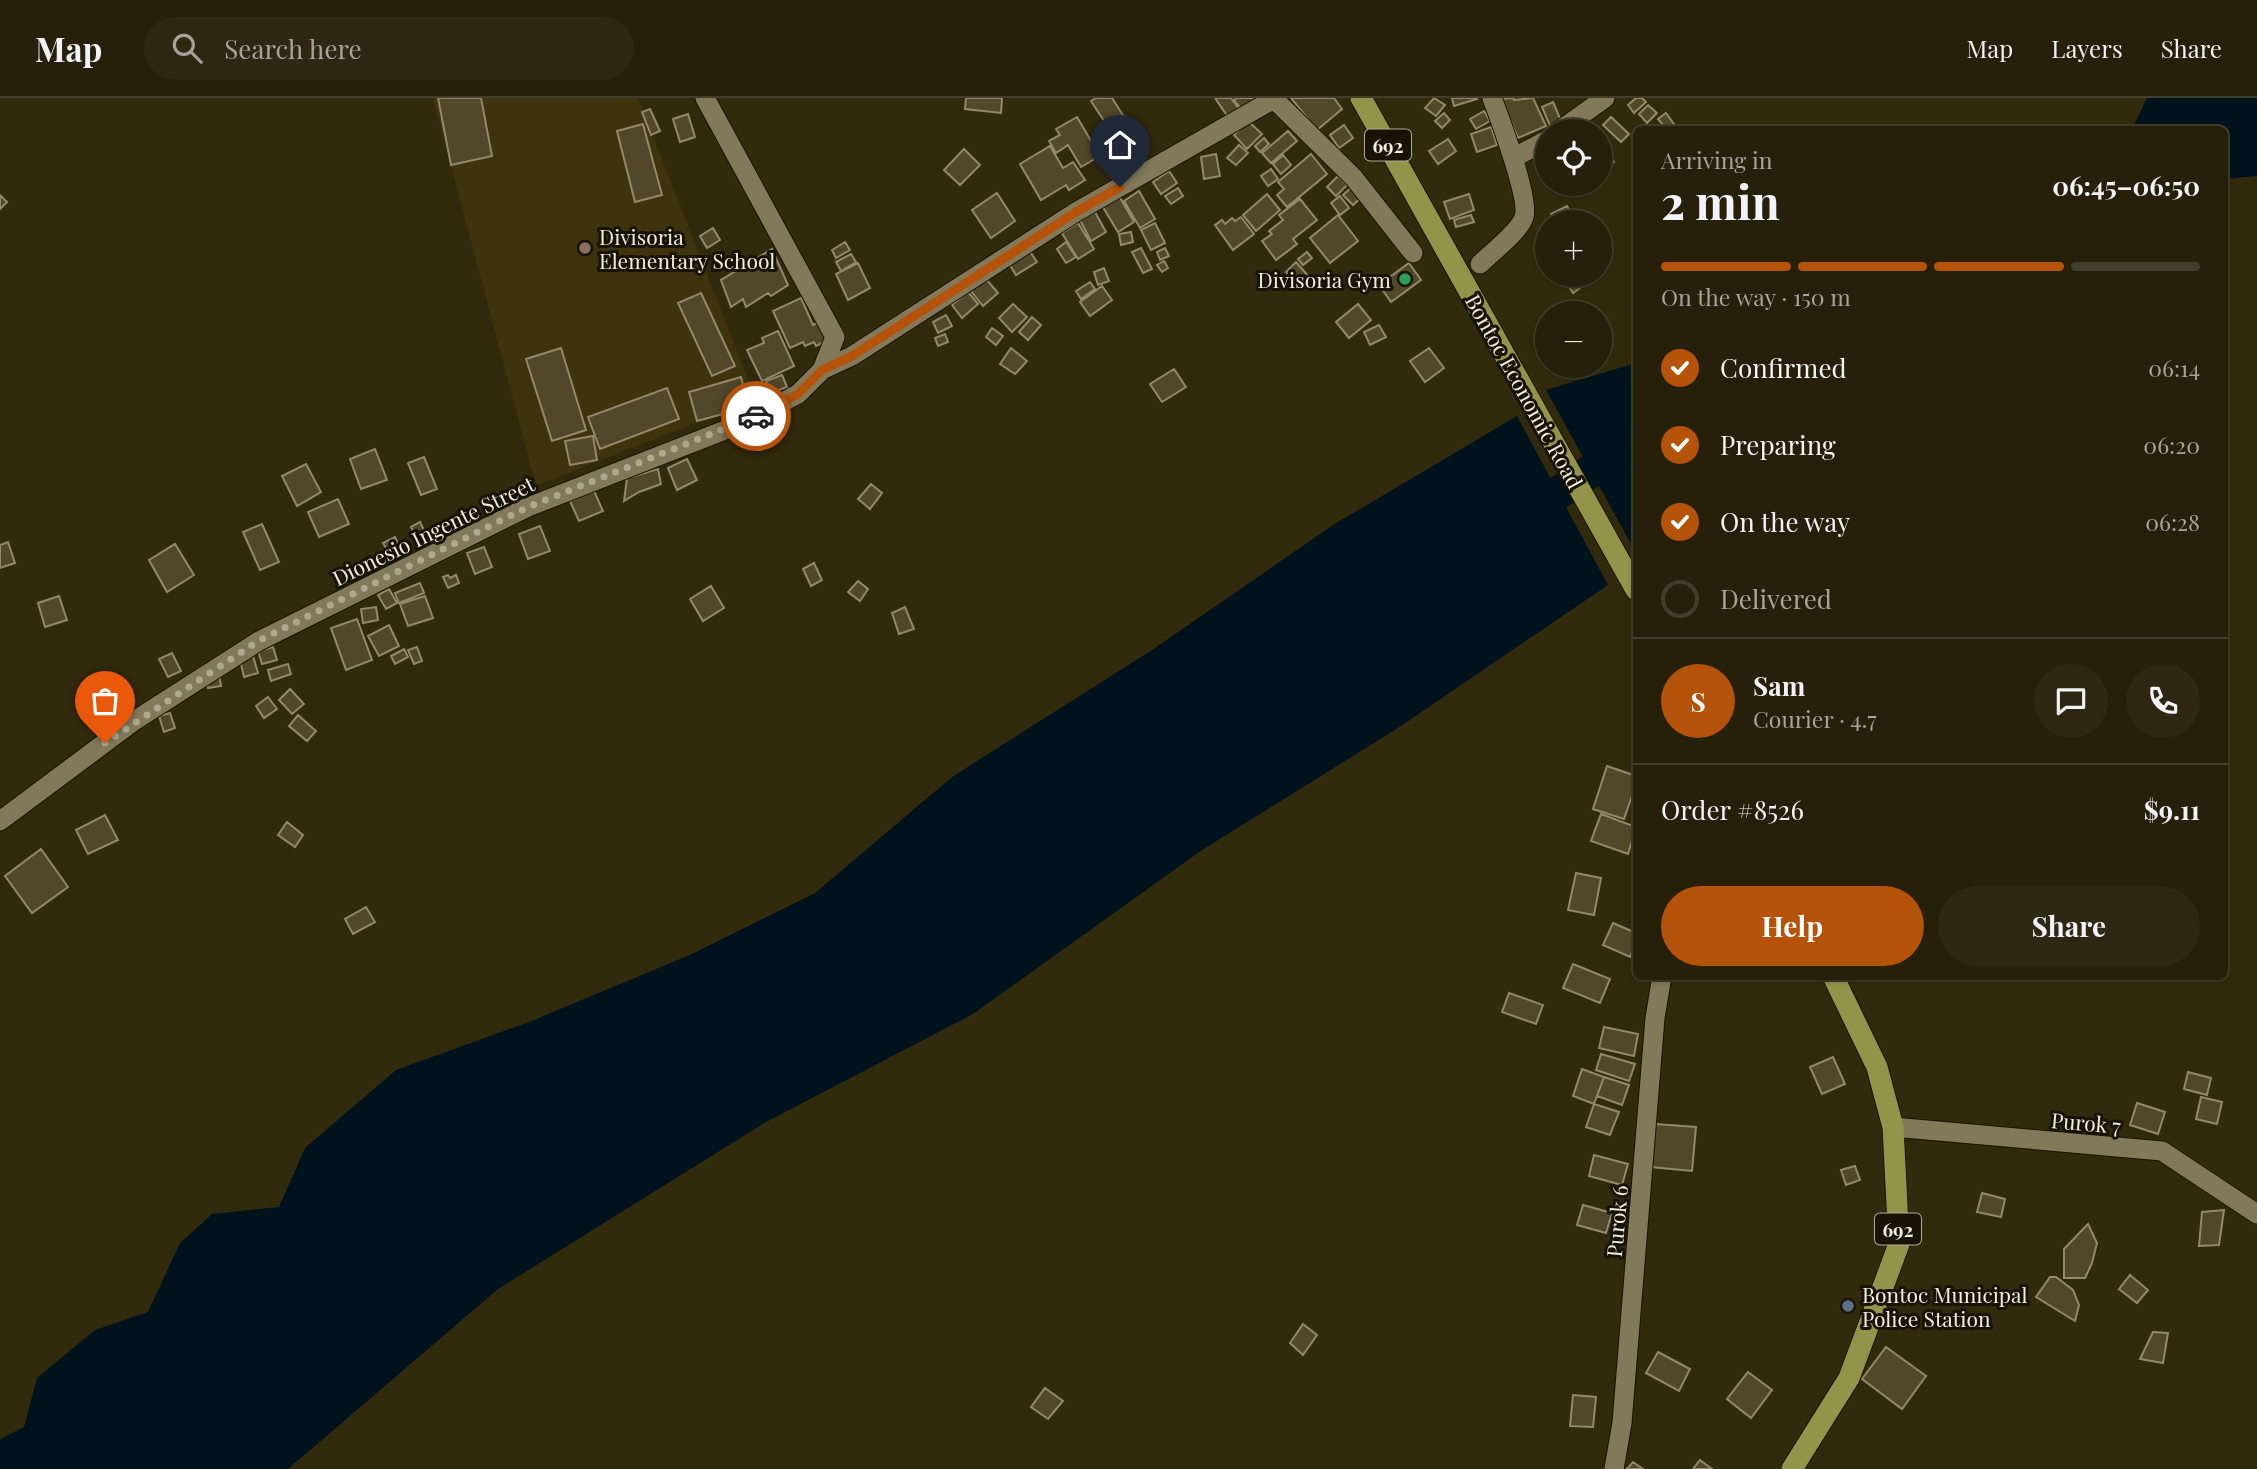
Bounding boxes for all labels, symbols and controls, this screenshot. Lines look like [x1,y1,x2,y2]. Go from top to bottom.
search box [144,17,634,80]
text: Map [35,26,102,70]
icon: search [168,29,206,67]
text: Search here [224,31,362,66]
text: Map [1967,32,2013,64]
text: Layers [2051,32,2123,64]
text: Share [2161,32,2222,64]
pin [1090,115,1150,187]
map controls [1535,119,1612,378]
button: locate [1535,119,1612,196]
icon: home [1101,126,1139,164]
road number: 692 [1365,130,1411,160]
text: Arriving in [1661,144,1773,175]
text: 06:45–06:50 [2052,168,2200,203]
text: 2 min [1661,170,1780,232]
button: + [1535,210,1612,287]
place label: Divisoria Elementary School [599,222,775,274]
marker: Divisoria Elementary School [577,240,593,256]
place label: Divisoria Gym [1258,265,1391,293]
marker: Divisoria Gym [1397,271,1413,287]
text: On the way · 150 m [1661,281,1851,312]
street label: Bontoc Economic Road [1460,289,1590,493]
button: − [1535,301,1612,378]
icon: check [1661,349,1699,387]
text: Confirmed [1720,350,1847,385]
text: 06:14 [2148,352,2200,383]
courier [721,381,791,451]
icon: car [737,397,775,435]
icon: check [1661,426,1699,464]
text: Preparing [1720,427,1836,462]
text: 06:20 [2143,429,2200,460]
street label: Dionesio Ingente Street [327,469,539,591]
icon: check [1661,503,1699,541]
text: On the way [1720,504,1850,539]
text: 06:28 [2145,506,2200,537]
text: Delivered [1720,581,1832,616]
button: chat [2034,664,2108,738]
button: phone [2126,664,2200,738]
text: Sam [1753,668,1805,703]
pin [75,671,135,743]
icon: bag [86,682,124,720]
text: S [1690,684,1706,719]
text: Courier · 4.7 [1753,703,1877,734]
text: Order #8526 [1661,792,1804,827]
text: $9.11 [2144,792,2200,827]
button: Help [1661,886,1924,966]
button: Share [1938,886,2200,966]
street label: Purok 7 [2050,1105,2122,1139]
street label: Purok 6 [1599,1184,1633,1258]
road number: 692 [1875,1214,1921,1245]
place label: Bontoc Municipal Police Station [1862,1280,2027,1332]
marker: Bontoc Municipal Police Station [1840,1298,1856,1314]

